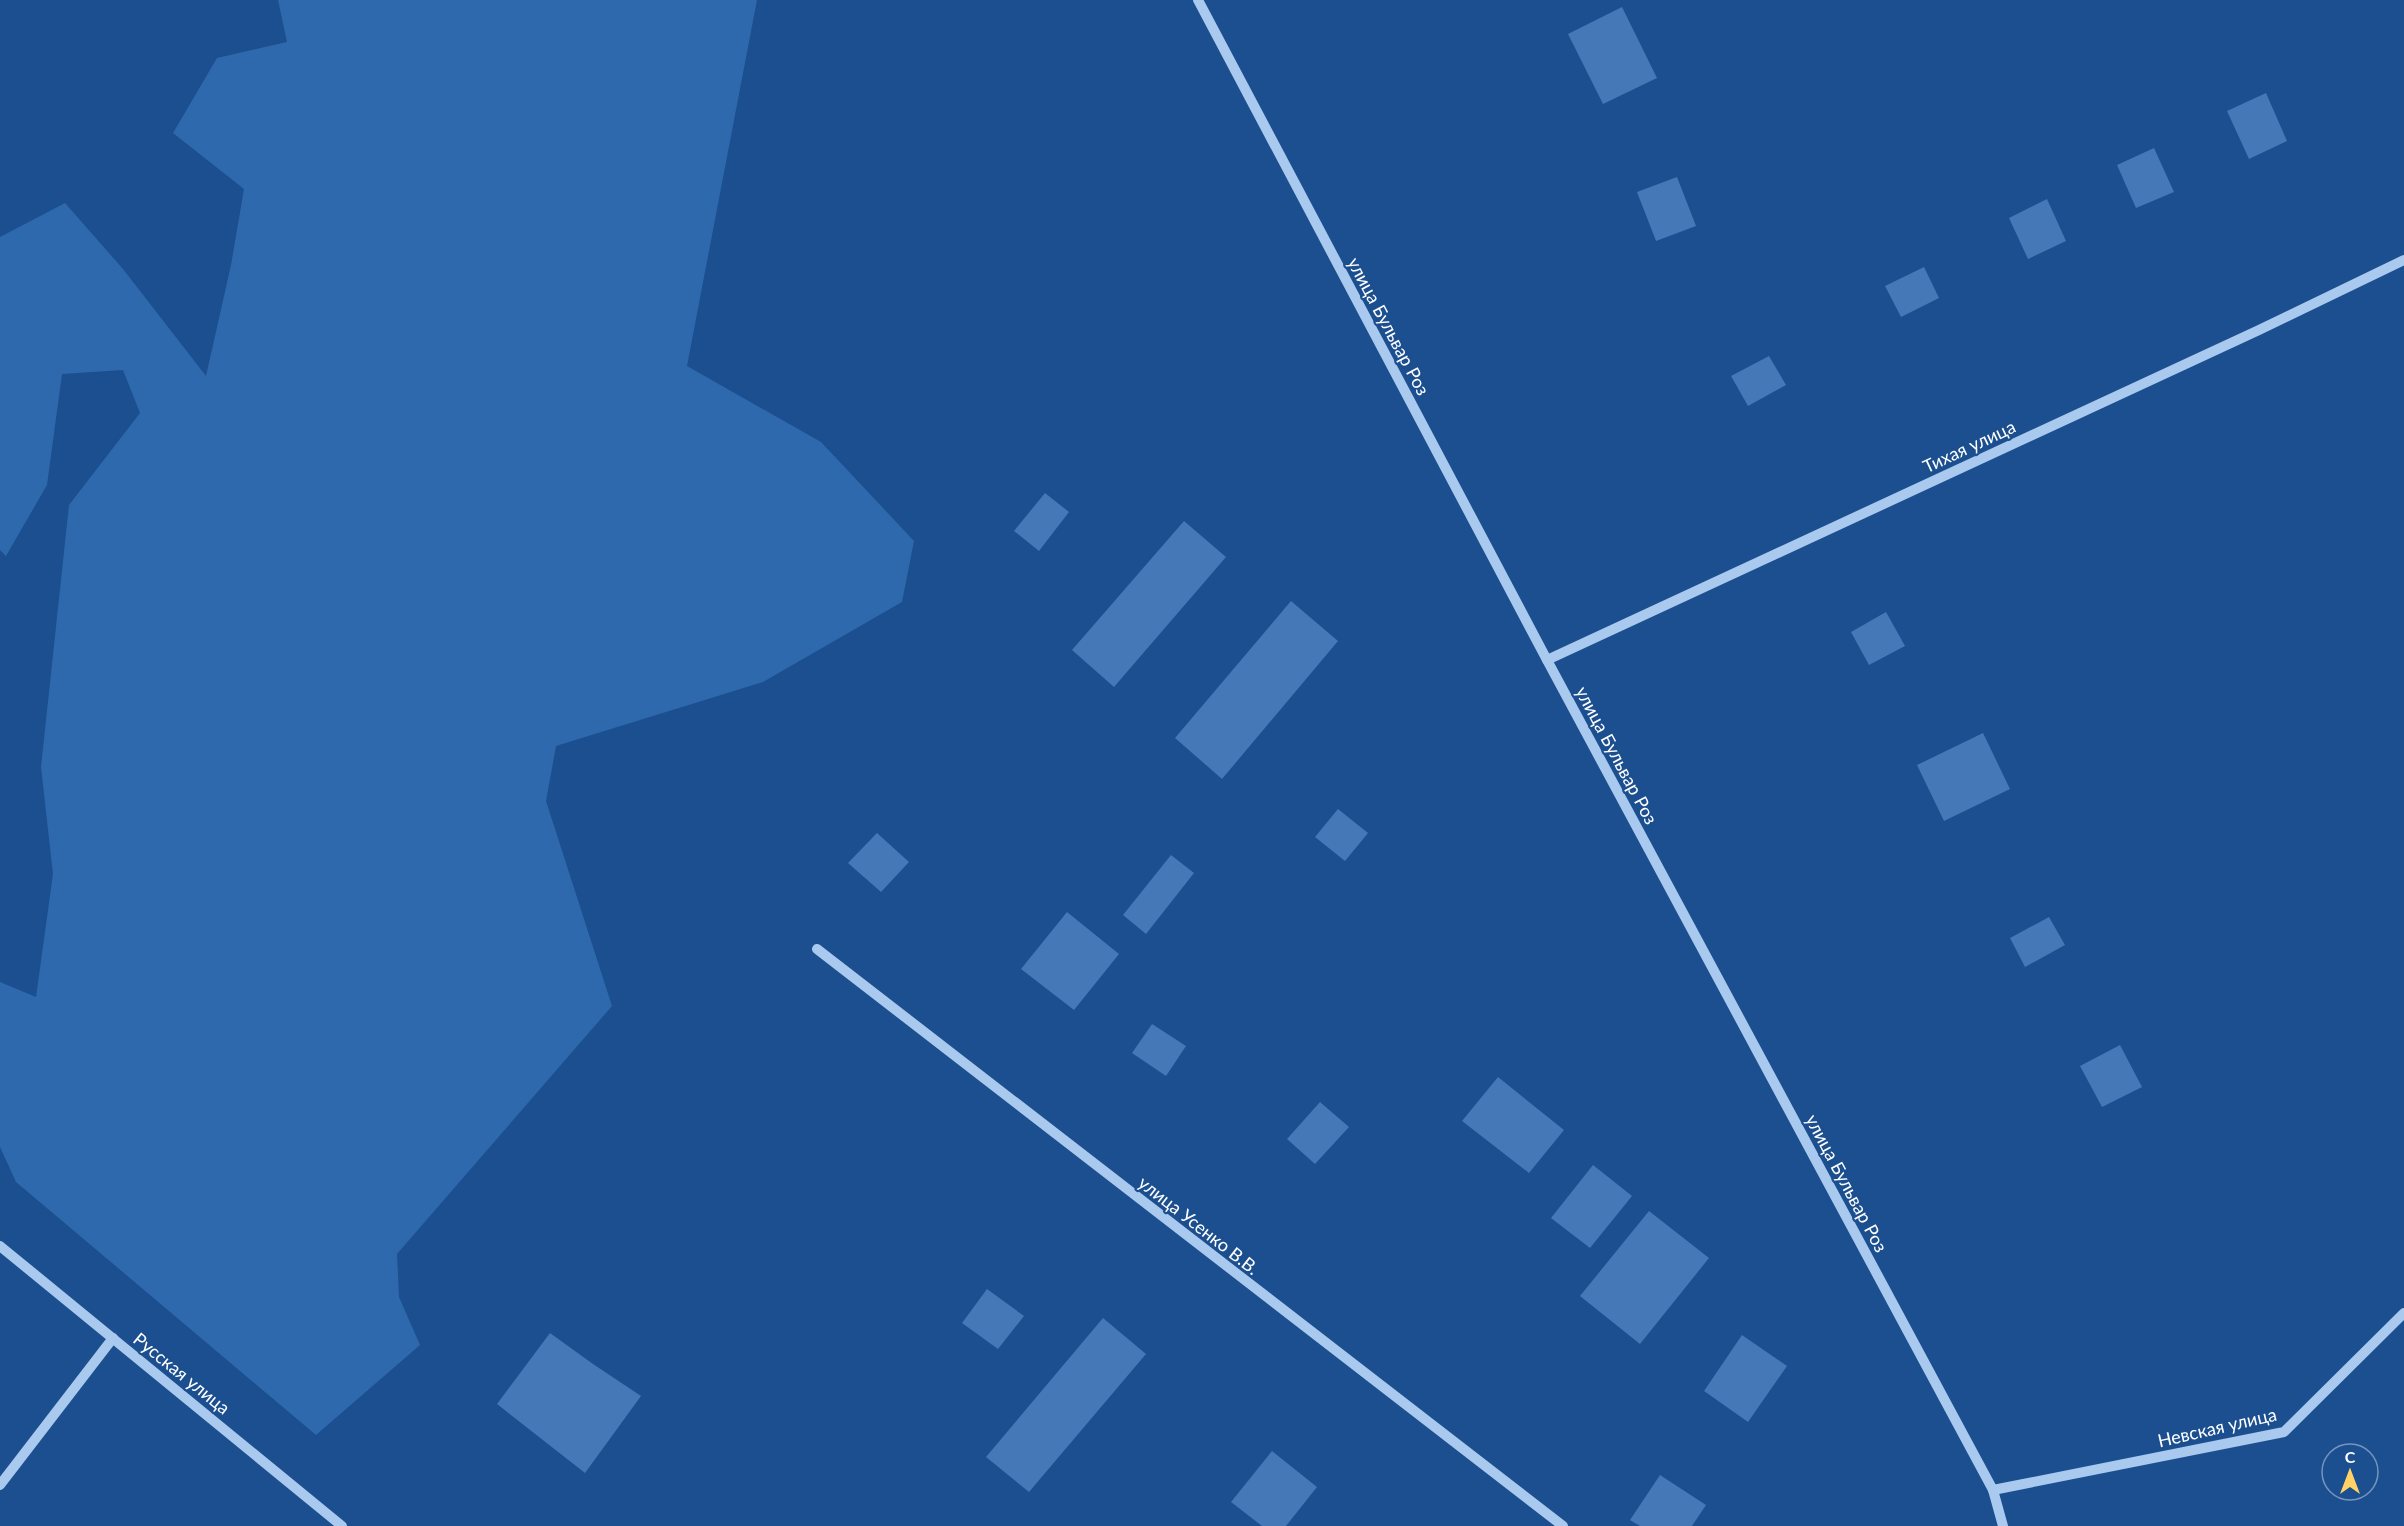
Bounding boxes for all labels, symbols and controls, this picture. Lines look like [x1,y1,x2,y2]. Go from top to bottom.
street label: улица Бульвар Роз [1343,253,1435,399]
street label: Тихая улица [1919,415,2019,477]
street label: улица Бульвар Роз [1571,682,1663,828]
street label: улица Бульвар Роз [1801,1110,1893,1256]
street label: улица Усенко В.В. [1134,1171,1264,1279]
street label: Русская улица [129,1327,235,1419]
street label: Невская улица [2155,1403,2279,1451]
north arrow [2320,1442,2380,1502]
text: С [2345,1447,2356,1466]

